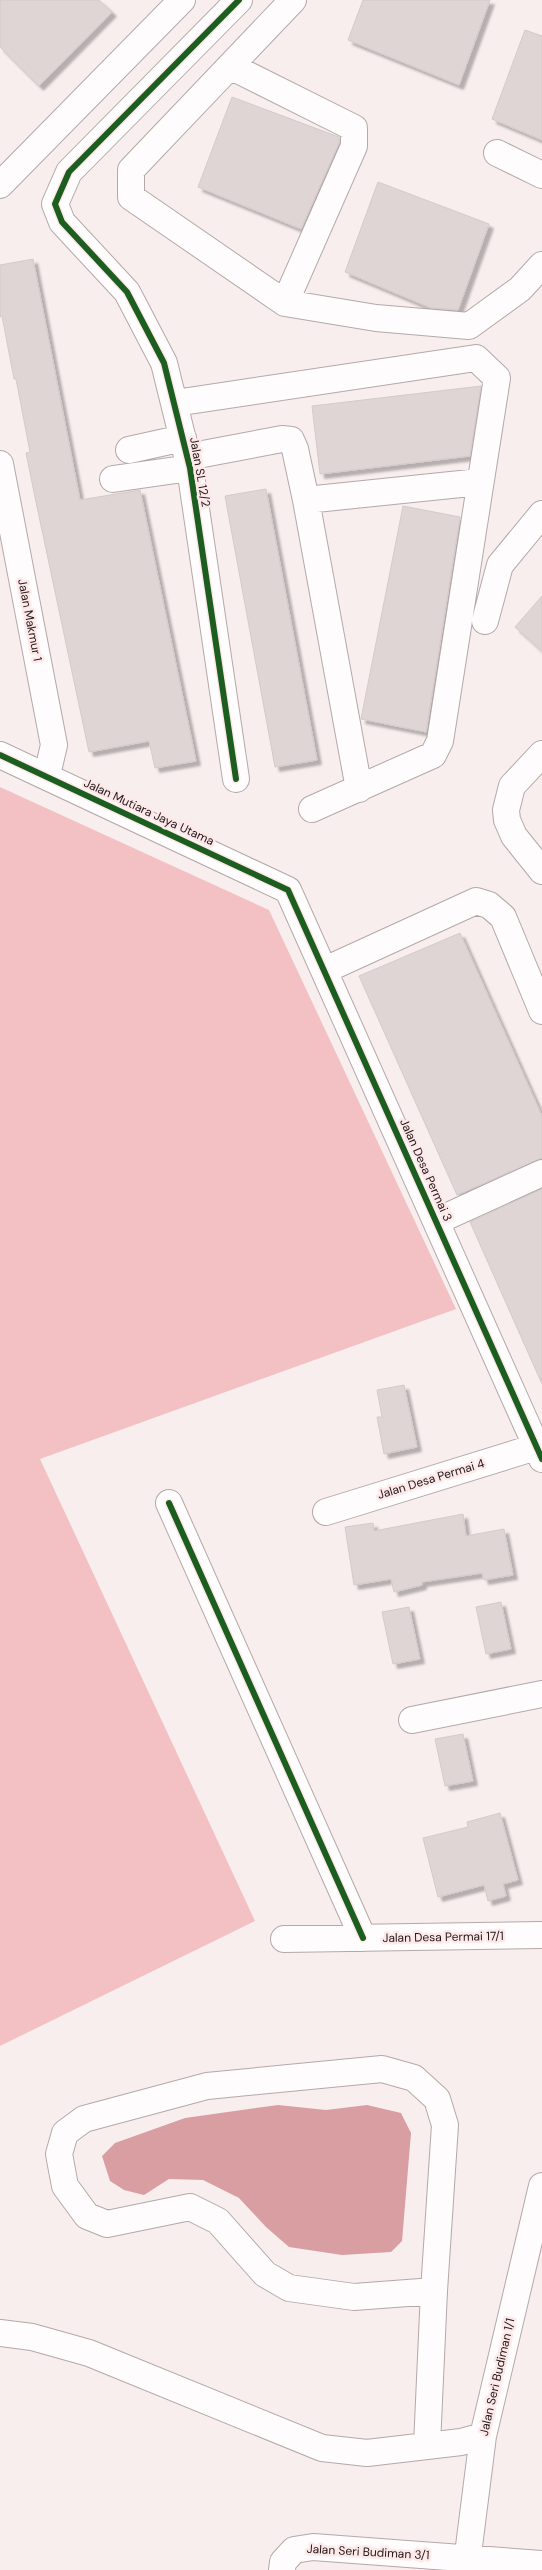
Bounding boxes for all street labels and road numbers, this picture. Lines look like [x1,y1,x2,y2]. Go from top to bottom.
street label: Jalan SL 12/2 [186,436,214,508]
street label: Jalan Makmur 1 [14,578,46,662]
street label: Jalan Mutiara Jaya Utama [81,775,217,849]
street label: Jalan Desa Permai 3 [396,1116,456,1224]
street label: Jalan Desa Permai 4 [376,1455,486,1503]
street label: Jalan Desa Permai 17/1 [382,1928,504,1946]
street label: Jalan Seri Budiman 1/1 [476,2317,518,2437]
street label: Jalan Seri Budiman 3/1 [306,2541,430,2563]

